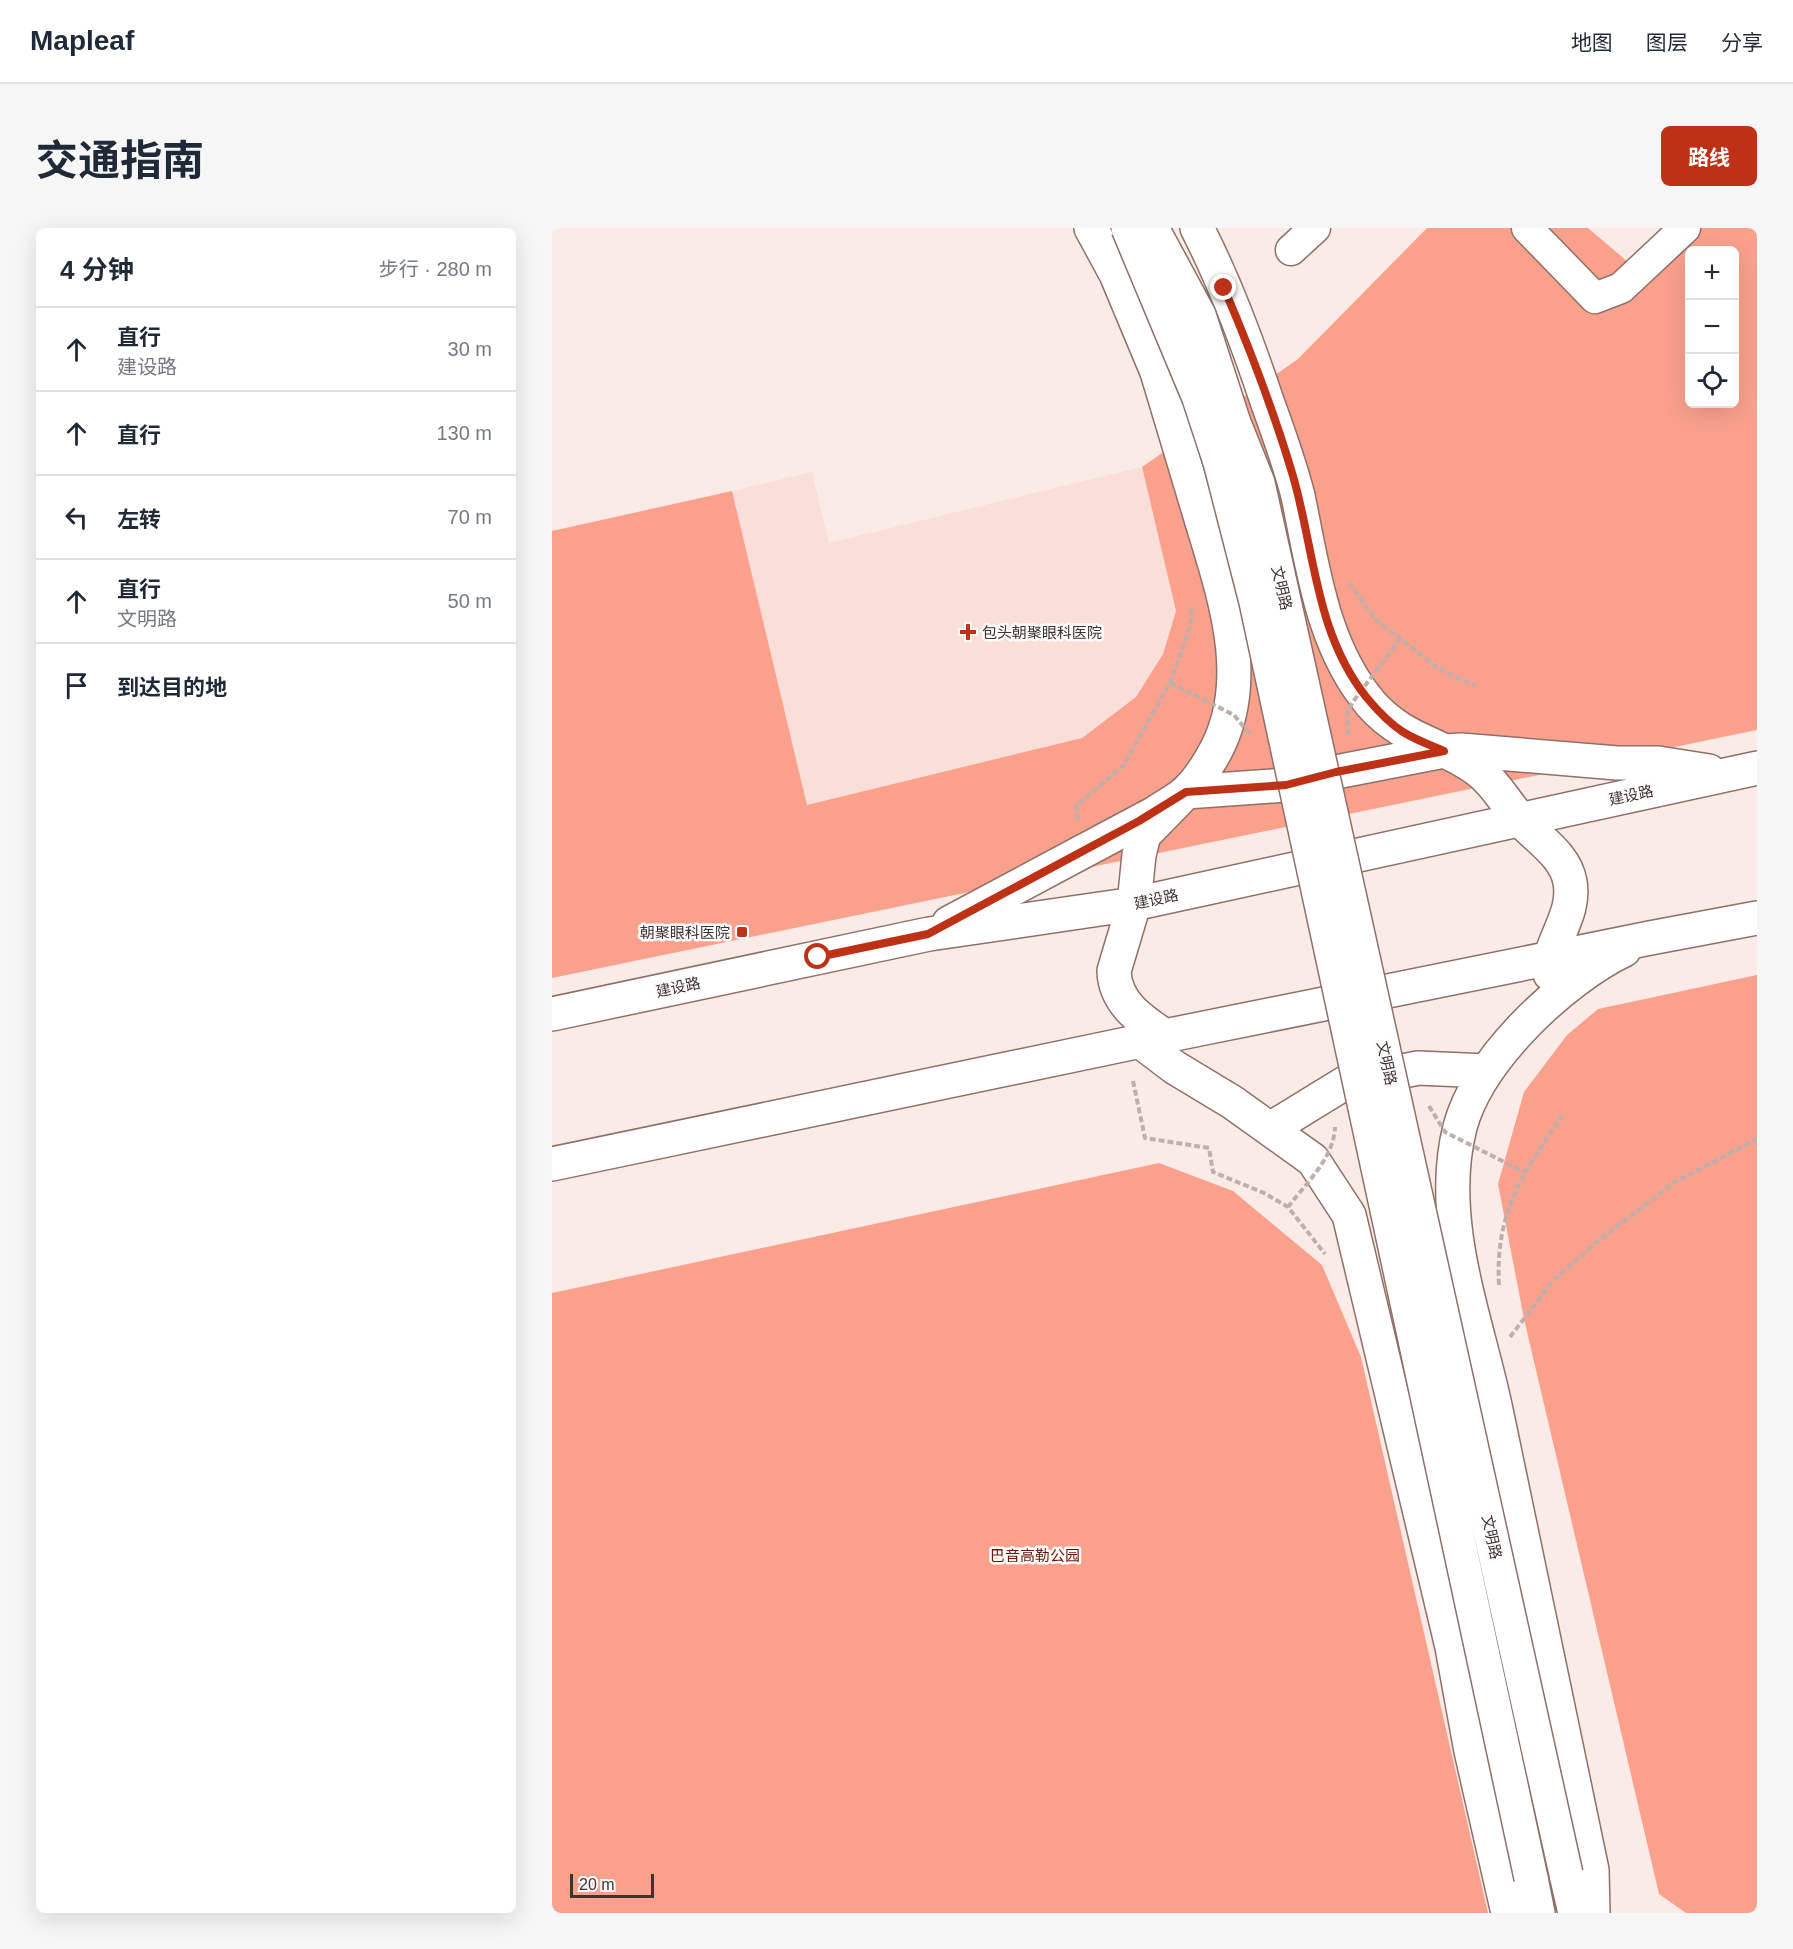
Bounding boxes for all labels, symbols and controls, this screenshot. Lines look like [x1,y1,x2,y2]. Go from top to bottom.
text: Mapleaf [30,25,134,56]
text: 地图 [1571,31,1613,54]
text: 图层 [1646,31,1688,54]
text: 分享 [1721,31,1763,54]
button: 路线 [1661,126,1757,186]
text: 交通指南 [36,137,204,184]
map controls [1685,246,1739,408]
button: + [1685,246,1739,300]
text: 4 分钟 [60,255,134,285]
text: 步行 · 280 m [379,258,492,280]
route end [1210,274,1236,300]
button: − [1685,300,1739,354]
text: 直行 [117,325,161,350]
icon: ahead [60,333,93,366]
text: 30 m [448,338,492,360]
button: locate [1685,354,1739,408]
text: 建设路 [117,356,177,378]
icon: ahead [60,417,93,450]
text: 130 m [436,422,492,444]
text: 直行 [117,423,161,448]
icon: left [60,501,93,534]
text: 70 m [448,506,492,528]
text: 左转 [117,507,161,532]
street label: 文明路 [1269,564,1295,612]
text: 直行 [117,577,161,602]
icon: ahead [60,585,93,618]
text: 50 m [448,590,492,612]
text: 文明路 [117,608,177,630]
marker: 包头朝聚眼科医院 [959,623,977,641]
place label: 包头朝聚眼科医院 [982,624,1102,641]
icon: arrive [60,669,93,702]
text: 到达目的地 [117,675,227,700]
street label: 建设路 [1607,782,1655,808]
street label: 建设路 [1132,886,1180,912]
place label: 朝聚眼科医院 [640,924,730,941]
marker: 朝聚眼科医院 [735,925,749,939]
route start [804,943,830,969]
street label: 建设路 [654,974,702,1000]
street label: 文明路 [1374,1039,1400,1087]
street label: 文明路 [1479,1513,1505,1561]
park label: 巴音高勒公园 [990,1547,1080,1564]
scale bar [570,1871,654,1898]
text: 20 m [579,1876,615,1893]

